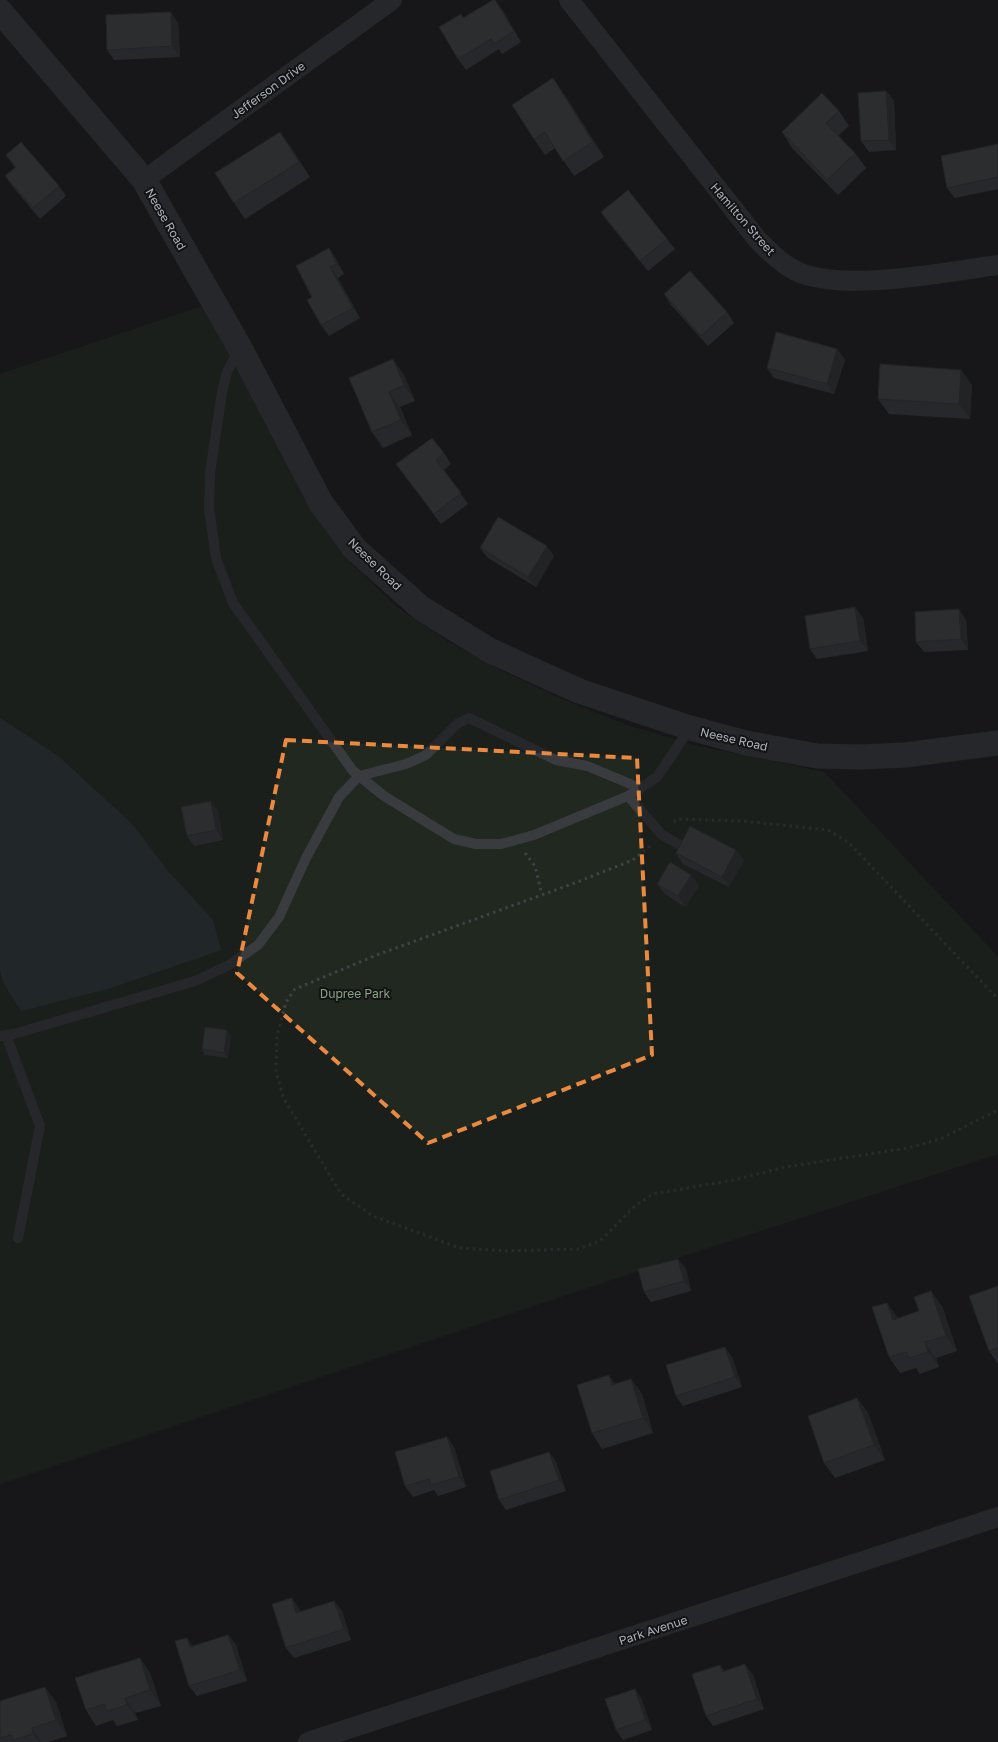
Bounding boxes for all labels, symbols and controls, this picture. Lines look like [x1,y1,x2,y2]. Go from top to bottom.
street label: Jefferson Drive [228,58,308,122]
street label: Hamilton Street [707,180,779,258]
street label: Neese Road [142,185,190,253]
street label: Neese Road [345,535,405,593]
street label: Neese Road [699,724,769,754]
park label: Dupree Park [320,986,390,1001]
street label: Park Avenue [617,1612,689,1648]

